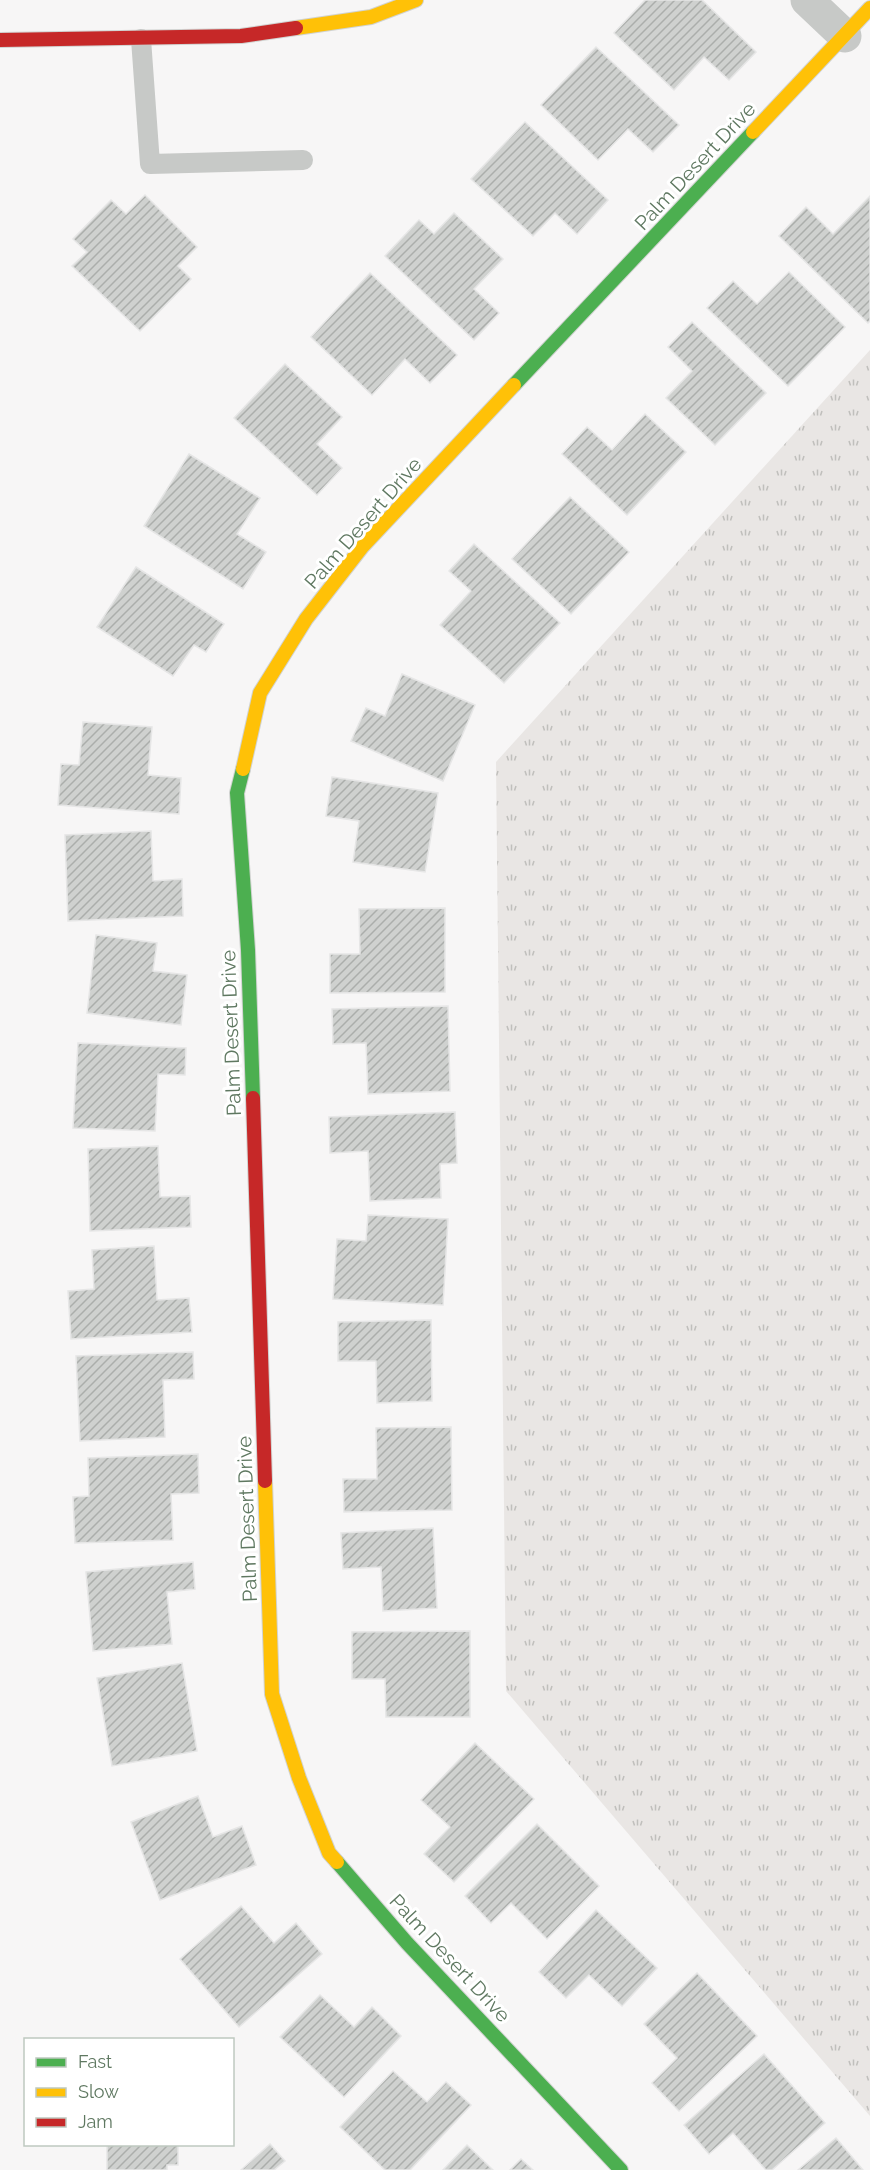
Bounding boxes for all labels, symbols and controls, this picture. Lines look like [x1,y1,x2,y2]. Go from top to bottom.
street label: Palm Desert Drive [630,97,761,235]
street label: Palm Desert Drive [299,452,427,594]
street label: Palm Desert Drive [216,949,246,1116]
street label: Palm Desert Drive [232,1435,262,1602]
street label: Palm Desert Drive [385,1889,516,2027]
legend [24,2038,234,2146]
text: Fast [78,2051,112,2072]
text: Slow [78,2081,119,2102]
text: Jam [78,2111,113,2132]

